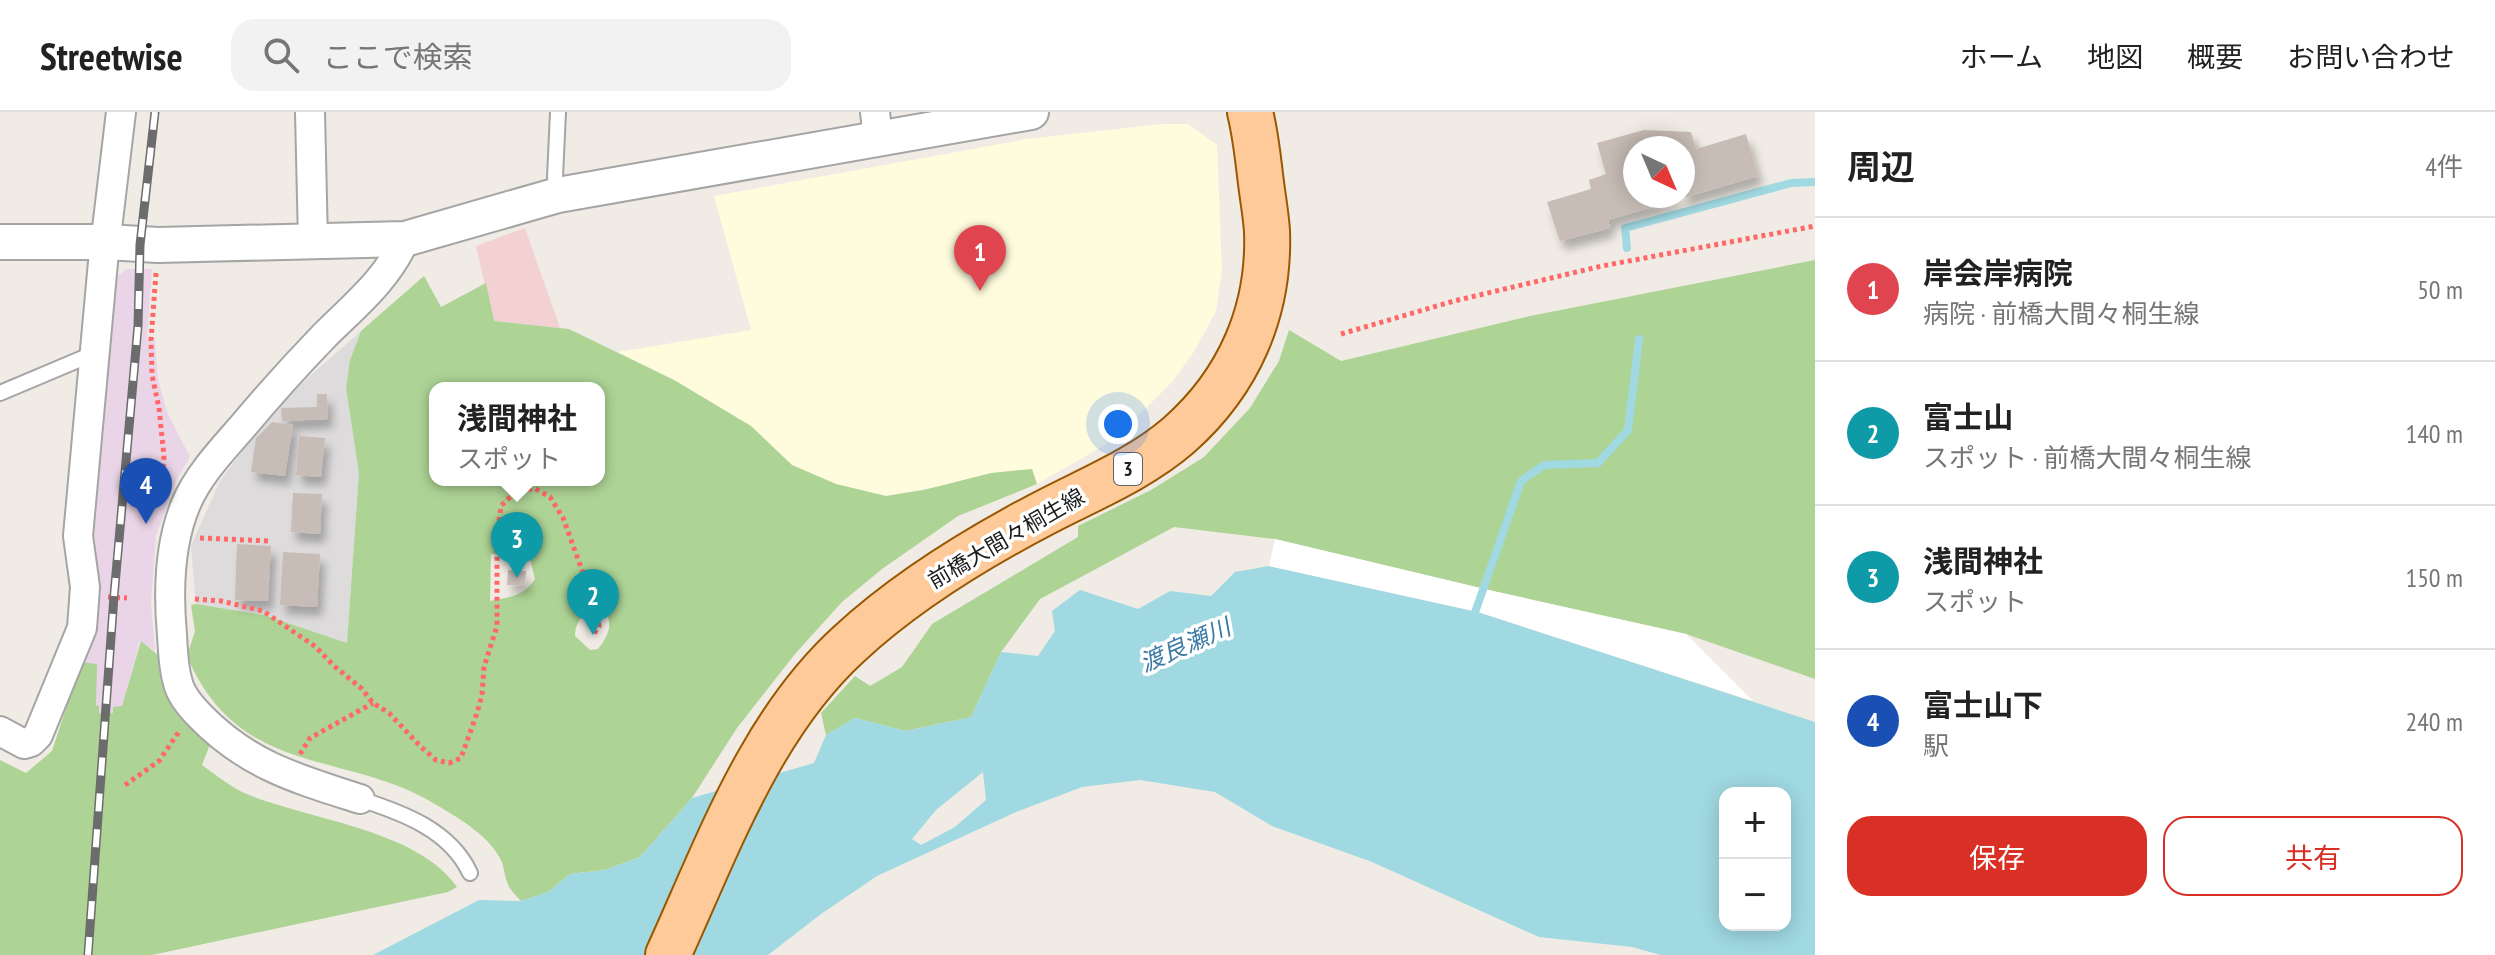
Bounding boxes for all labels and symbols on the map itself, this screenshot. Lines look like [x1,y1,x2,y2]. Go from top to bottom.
north arrow [1623,136,1695,208]
pin: 1 [954,225,1006,291]
your location [1098,404,1138,444]
road number: 3 [1114,453,1142,485]
pin: 4 [120,458,172,524]
street label: 前橋大間々桐生線 [923,482,1089,594]
pin: 3 [491,512,543,578]
pin: 2 [567,569,619,635]
water label: 渡良瀬川 [1135,610,1238,679]

